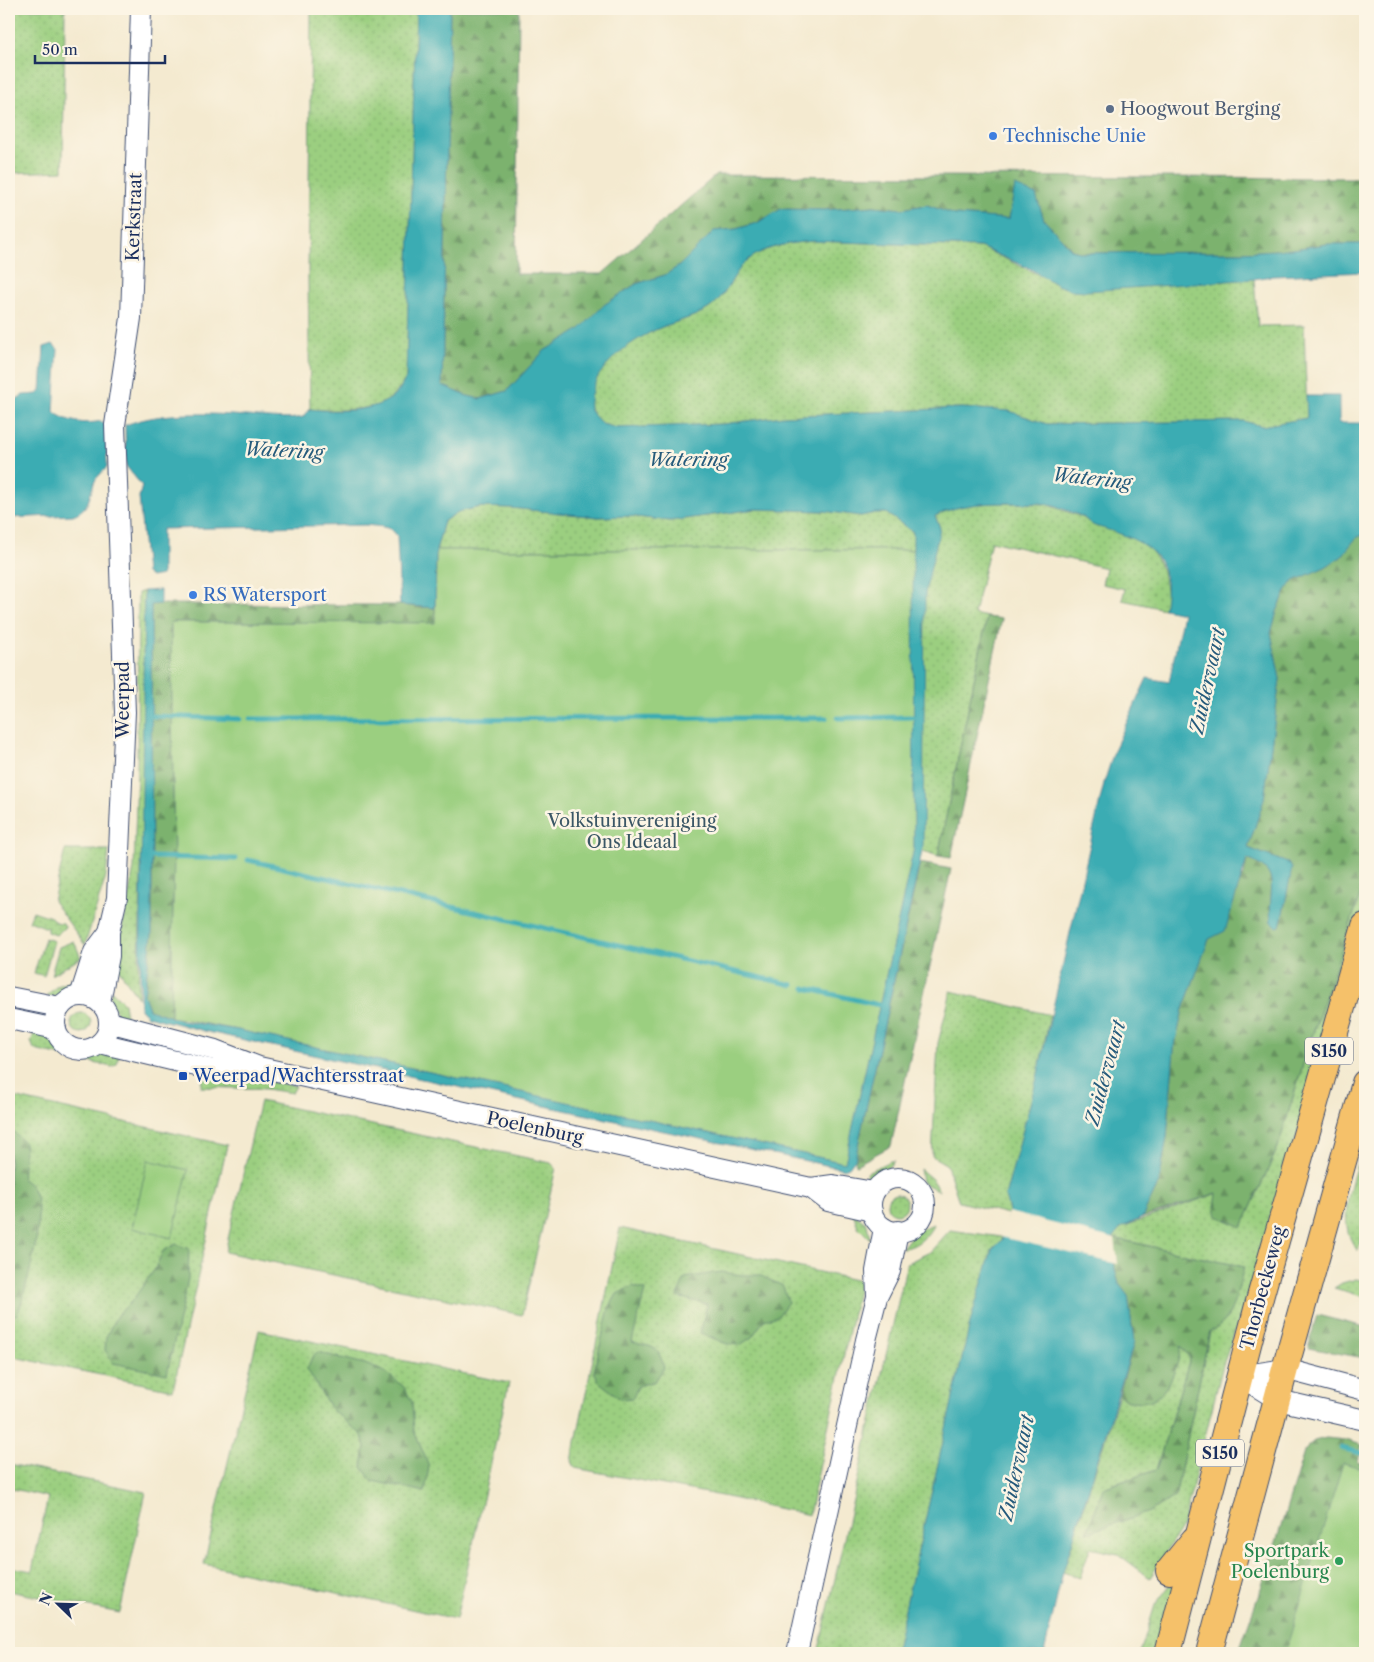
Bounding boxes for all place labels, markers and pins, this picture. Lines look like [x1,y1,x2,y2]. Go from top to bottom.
place label: Hoogwout Berging [1120,98,1281,120]
marker: Hoogwout Berging [1104,103,1116,115]
place label: Technische Unie [1003,125,1146,147]
marker: Technische Unie [987,130,999,142]
place label: RS Watersport [203,584,327,606]
marker: RS Watersport [187,589,199,601]
place label: Weerpad/Wachtersstraat [192,1065,405,1087]
marker: Weerpad/Wachtersstraat [177,1070,189,1082]
place label: Sportpark Poelenburg [1231,1540,1331,1583]
marker: Sportpark Poelenburg [1333,1555,1345,1567]

